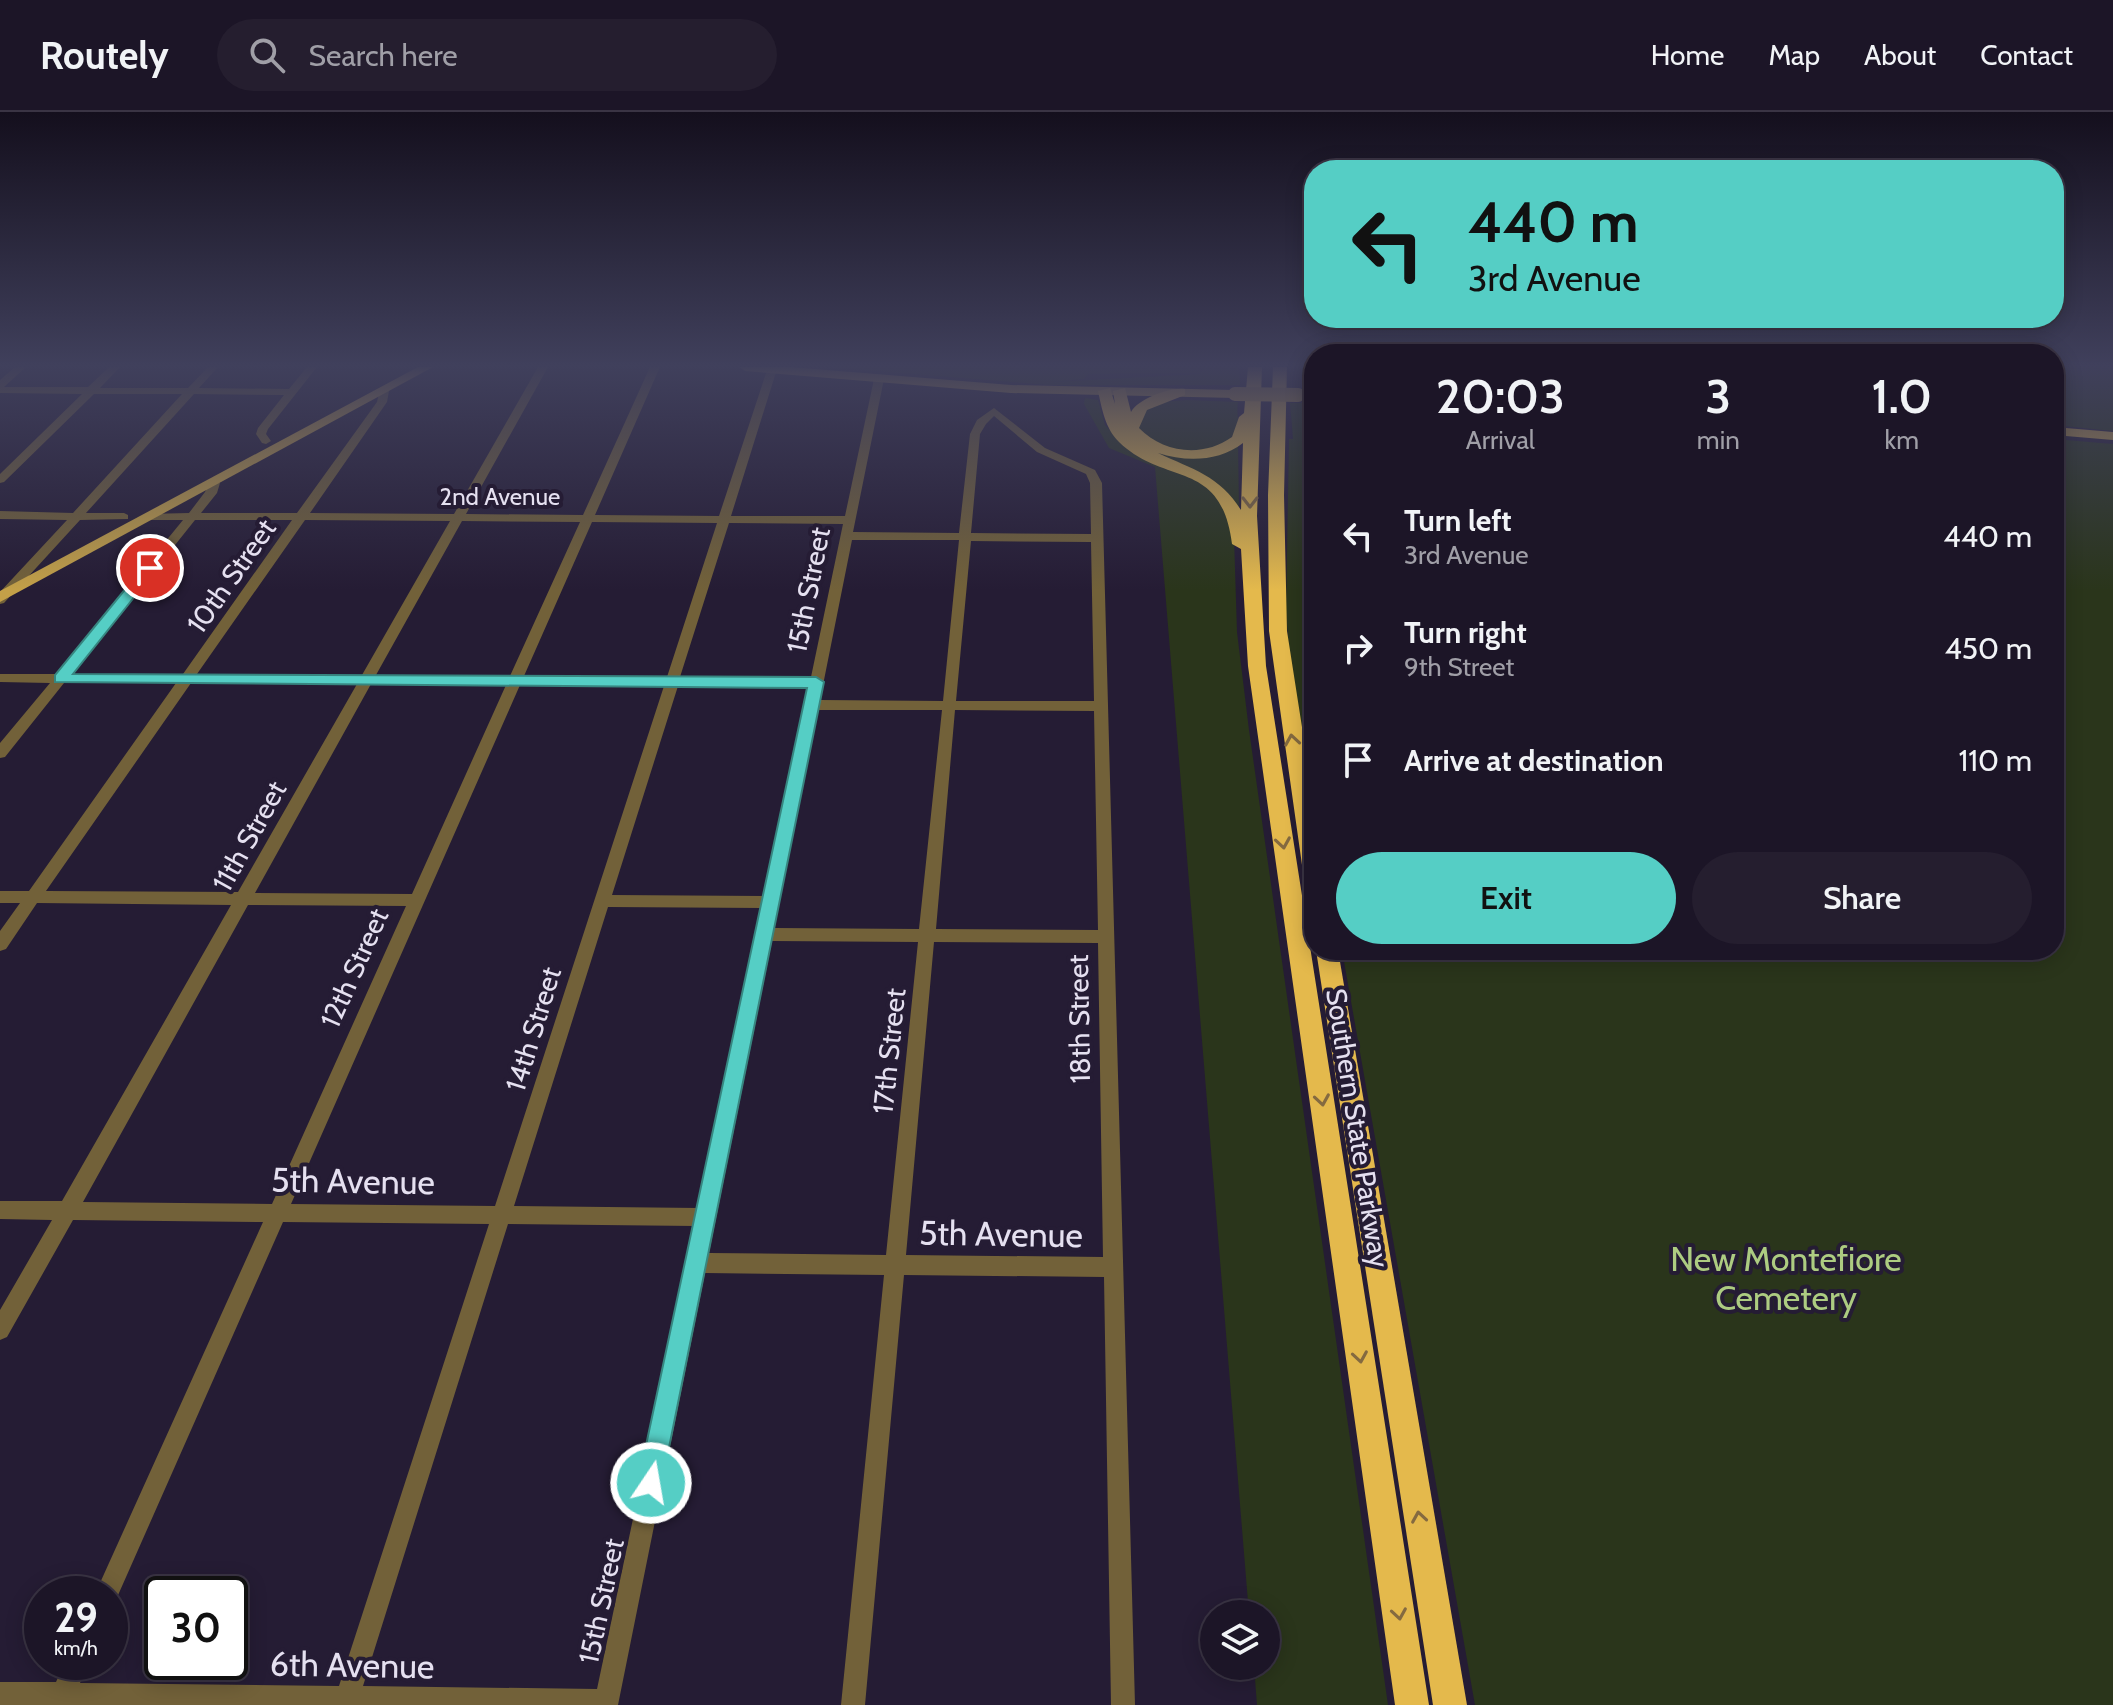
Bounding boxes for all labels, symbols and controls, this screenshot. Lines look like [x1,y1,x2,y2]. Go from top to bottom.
search box [217,19,777,91]
text: Routely [40,32,169,79]
icon: search [245,33,289,77]
text: Search here [309,37,458,74]
text: Home [1651,38,1724,72]
text: Map [1768,38,1820,72]
text: About [1864,38,1936,72]
text: Contact [1980,38,2073,72]
text: 440 m [1468,188,1638,256]
icon: left [1336,192,1440,296]
text: 3rd Avenue [1468,256,1641,300]
text: 20:03 [1436,367,1565,425]
text: 3 [1705,367,1731,425]
text: 1.0 [1872,367,1932,425]
text: Arrival [1466,424,1535,456]
text: min [1697,424,1740,456]
text: km [1885,424,1919,456]
street label: 2nd Avenue [440,482,560,511]
one-way arrow [1242,496,1259,509]
text: Turn left [1404,502,1512,539]
street label: 10th Street [179,512,283,640]
icon: left [1336,514,1380,558]
text: 440 m [1943,518,2032,555]
street label: 15th Street [779,524,837,656]
pin [116,534,184,602]
text: 3rd Avenue [1404,539,1529,571]
icon: arrive [128,546,172,590]
text: Turn right [1404,614,1527,651]
icon: right [1336,626,1380,670]
text: 450 m [1944,630,2032,667]
text: 9th Street [1404,651,1514,683]
one-way arrow [1285,733,1302,747]
icon: arrive [1336,738,1380,782]
text: Arrive at destination [1404,742,1664,779]
text: 110 m [1958,742,2032,779]
street label: 11th Street [205,775,293,897]
one-way arrow [1274,836,1291,850]
button: Exit [1336,852,1676,944]
button: Share [1692,852,2032,944]
street label: 12th Street [313,903,395,1033]
street label: 18th Street [1061,954,1097,1084]
street label: 14th Street [498,963,568,1095]
street label: Southern State Parkway [1319,986,1397,1270]
street label: 17th Street [866,987,912,1115]
one-way arrow [1313,1093,1330,1107]
street label: 5th Avenue [271,1159,435,1203]
street label: 5th Avenue [919,1212,1083,1256]
park label: New Montefiore Cemetery [1670,1238,1902,1319]
one-way arrow [1351,1351,1368,1364]
position arrow [609,1441,693,1525]
one-way arrow [1412,1511,1429,1524]
street label: 15th Street [571,1535,631,1667]
speed limit sign: 30 [144,1576,248,1680]
text: 29 [54,1593,98,1642]
map controls [1200,1600,1280,1680]
button: layers [1200,1600,1280,1680]
one-way arrow [1390,1608,1407,1621]
text: km/h [54,1636,98,1660]
street label: 6th Avenue [269,1643,435,1687]

